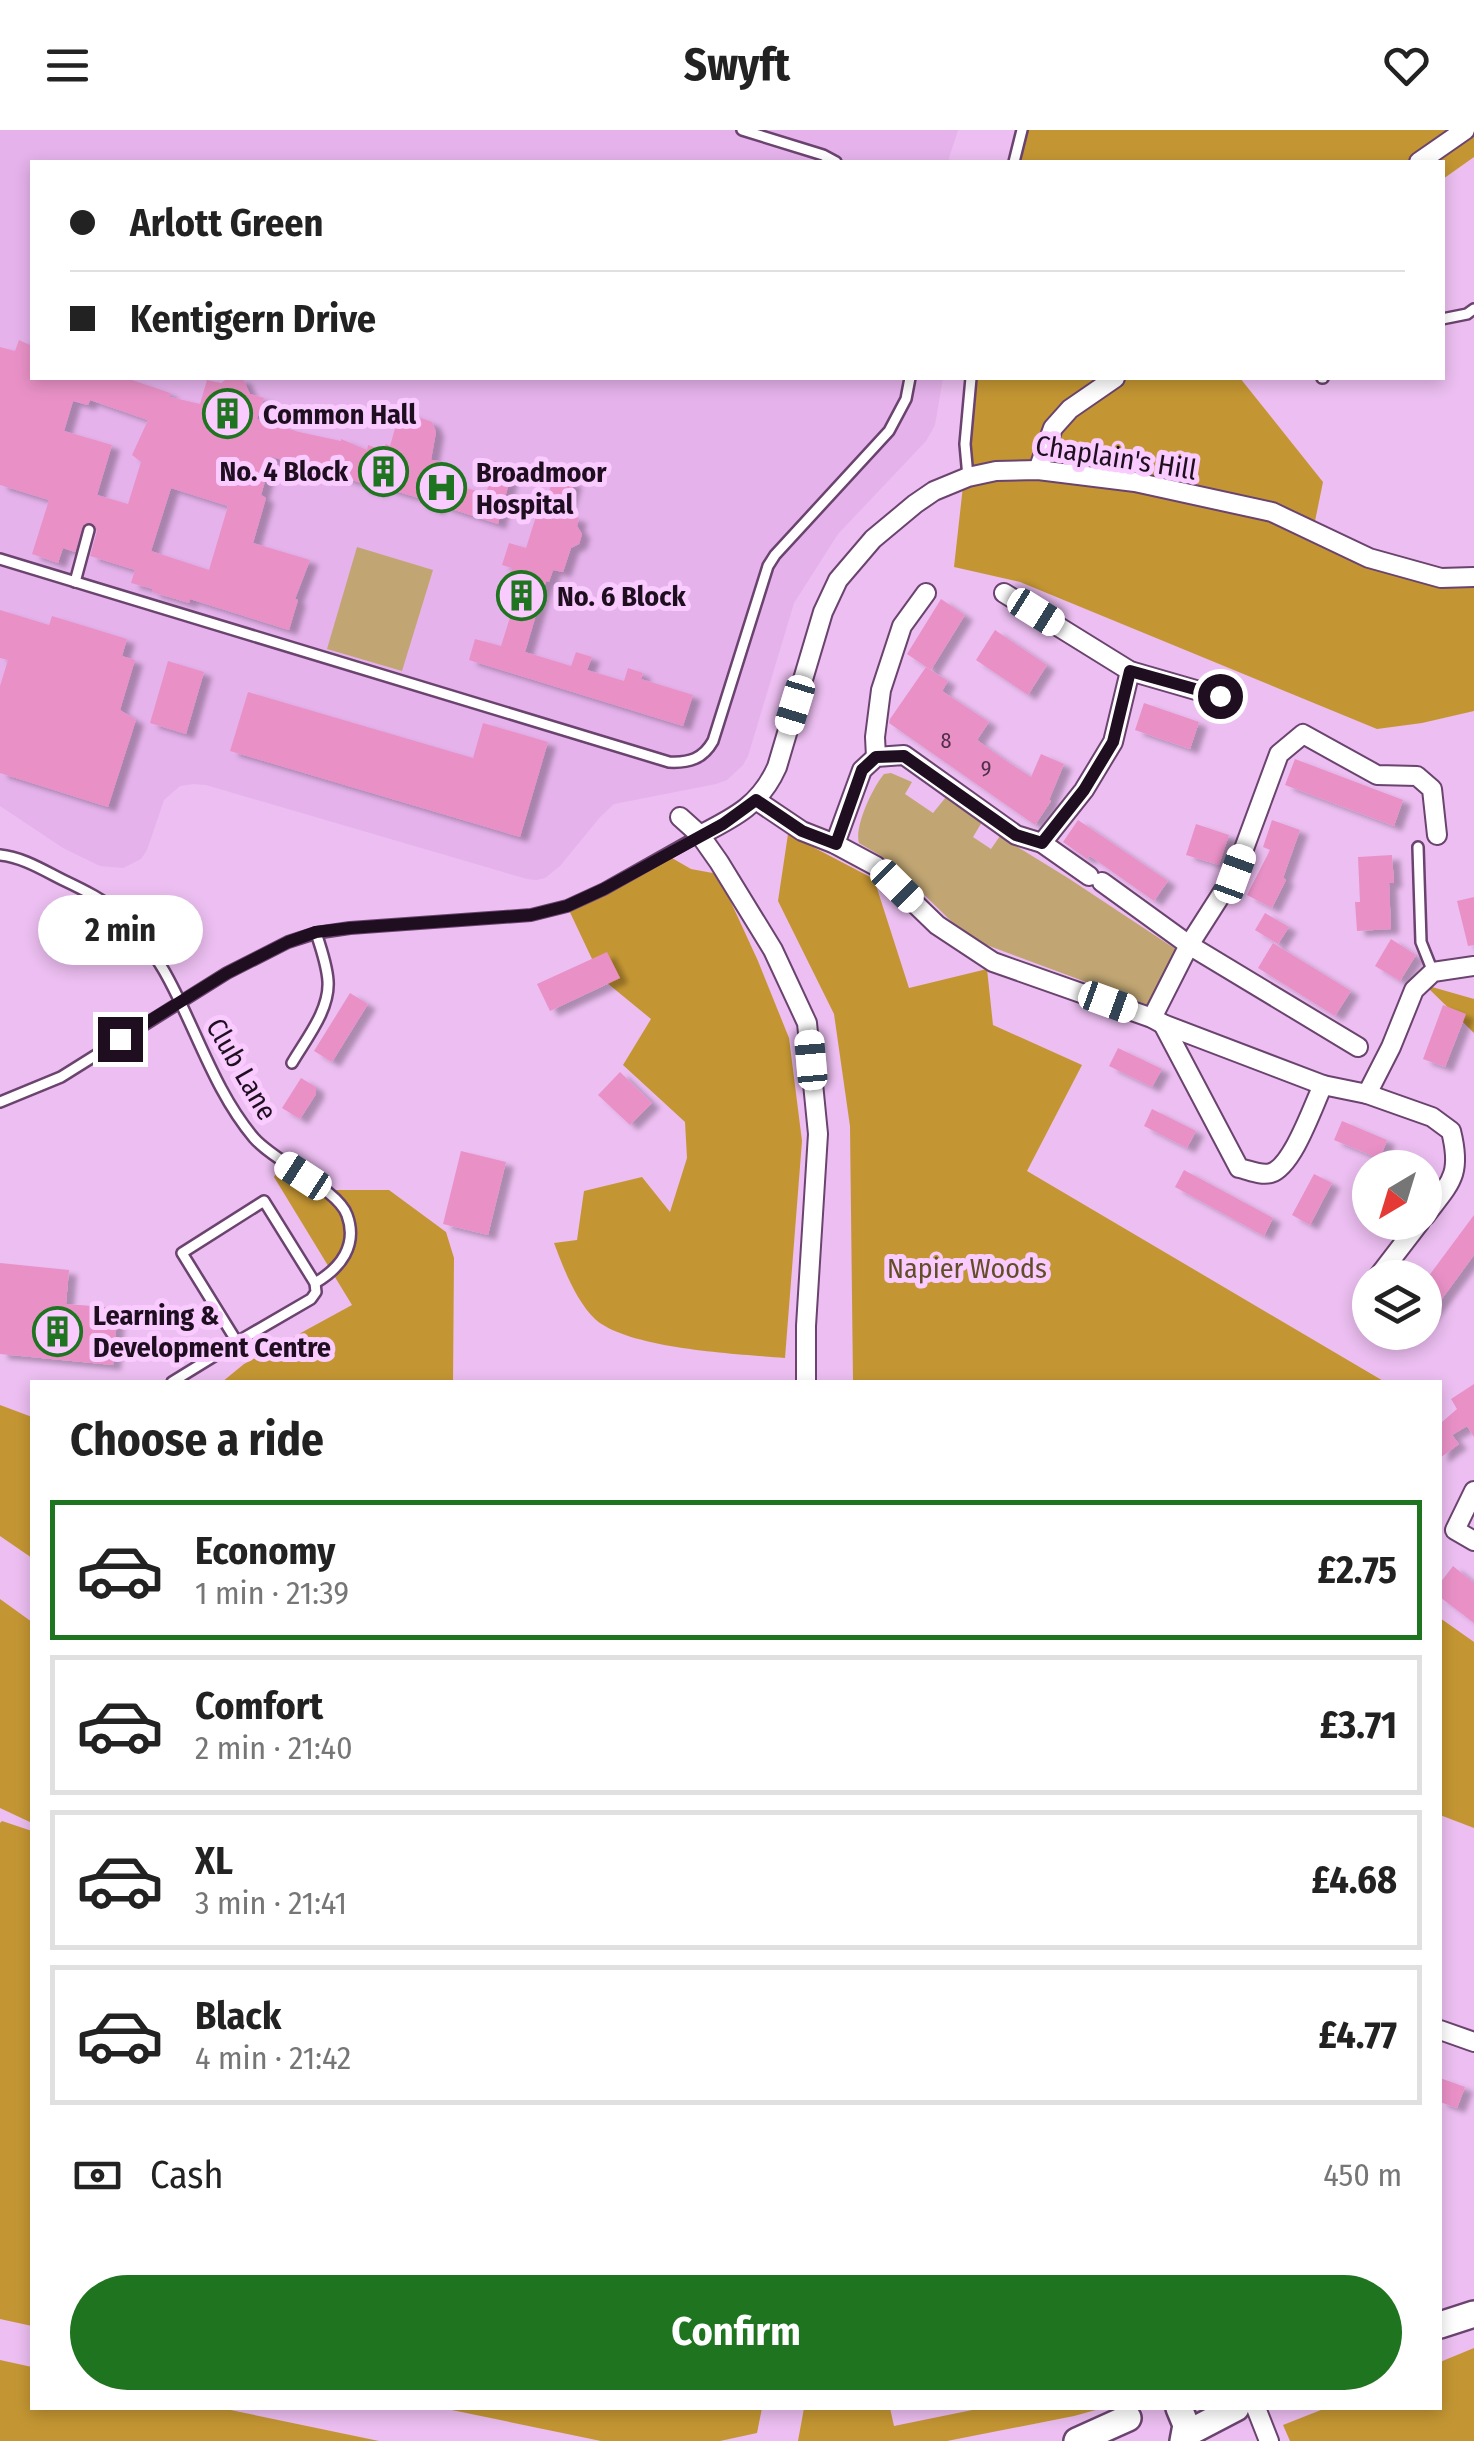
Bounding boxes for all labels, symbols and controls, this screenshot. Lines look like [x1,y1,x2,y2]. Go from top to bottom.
icon: menu [40,38,95,93]
text: Swyft [684,38,790,92]
icon: heart [1379,38,1434,93]
text: Arlott Green [130,200,323,246]
text: Kentigern Drive [130,296,376,342]
building icon: Common Hall [202,388,254,440]
place label: Common Hall [263,398,416,431]
street label: Chaplain's Hill [1033,428,1199,487]
building icon: No. 4 Block [357,445,409,497]
place label: No. 4 Block [220,455,349,488]
place label: Broadmoor Hospital [476,456,607,521]
hospital icon: Broadmoor Hospital [415,462,467,514]
building icon: No. 6 Block [496,570,548,622]
place label: No. 6 Block [557,580,686,613]
car [1003,583,1069,641]
car [772,672,818,738]
route start [1198,674,1243,719]
house number: 8 [940,727,952,754]
house number: 9 [981,755,991,782]
car [1211,841,1259,907]
car [865,854,929,918]
callout: 2 min [38,894,202,964]
text: 2 min [85,911,156,949]
car [1075,978,1141,1026]
street label: Club Lane [199,1013,284,1126]
route end [98,1017,143,1062]
car [793,1029,829,1091]
car [270,1147,336,1205]
north arrow [1352,1150,1442,1240]
map controls [1352,1150,1442,1350]
park label: Napier Woods [887,1252,1047,1285]
button: layers [1352,1260,1442,1350]
place label: Learning & Development Centre [93,1299,331,1364]
building icon: Learning & Development Centre [32,1305,84,1357]
text: Choose a ride [70,1413,324,1467]
icon: car [75,1525,165,1615]
text: Economy [195,1528,335,1574]
text: £2.75 [1318,1547,1397,1593]
text: 1 min · 21:39 [195,1574,349,1612]
icon: car [75,1680,165,1770]
text: Comfort [195,1683,323,1729]
text: £3.71 [1320,1702,1397,1748]
text: 2 min · 21:40 [195,1729,353,1767]
icon: car [75,1835,165,1925]
text: XL [195,1838,233,1884]
text: £4.68 [1311,1857,1397,1903]
text: 3 min · 21:41 [195,1884,347,1922]
icon: car [75,1990,165,2080]
text: Black [195,1993,281,2039]
text: £4.77 [1318,2012,1397,2058]
text: 4 min · 21:42 [195,2039,351,2077]
icon: cash [70,2148,125,2203]
text: Cash [150,2152,224,2198]
text: 450 m [1323,2156,1402,2194]
button: Confirm [70,2275,1402,2390]

